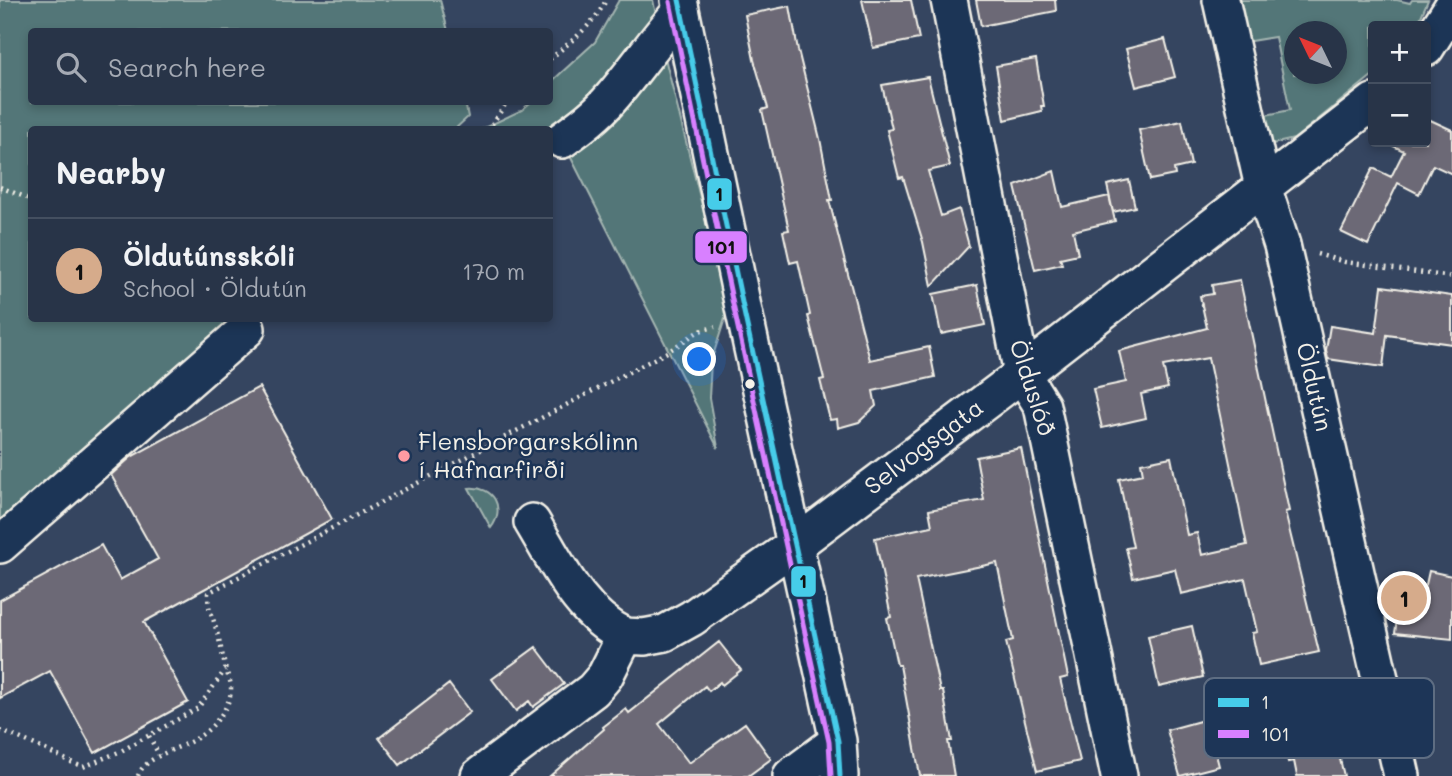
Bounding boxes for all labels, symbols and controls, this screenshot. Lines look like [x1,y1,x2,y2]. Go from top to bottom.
north arrow [1284,21,1347,84]
map controls [1368,21,1431,147]
button: + [1368,21,1431,84]
search box [28,28,553,105]
icon: search [52,48,90,86]
text: Search here [108,50,266,84]
button: − [1368,84,1431,147]
text: Nearby [56,152,166,192]
line badge: 1 [706,177,733,211]
text: 1 [715,181,723,206]
line badge: 101 [694,230,748,264]
text: 101 [706,234,736,259]
text: Öldutúnsskóli [123,239,296,273]
text: 1 [74,256,84,286]
text: 170 m [462,256,525,286]
text: School · Öldutún [123,273,307,303]
street label: Ölduslóð [1003,335,1064,440]
street label: Öldutún [1290,339,1341,434]
your location [682,342,716,376]
unlabelled marker [743,377,757,391]
street label: Selvogsgata [857,391,989,501]
place label: Flensborgarskólinn í Hafnarfirði [418,425,638,484]
marker: Flensborgarskólinn í Hafnarfirði [396,448,412,464]
line badge: 1 [790,565,817,598]
text: 1 [799,568,807,593]
pin: 1 [1381,572,1427,624]
legend [1204,678,1434,758]
text: 1 [1261,689,1270,714]
text: 101 [1261,721,1290,746]

